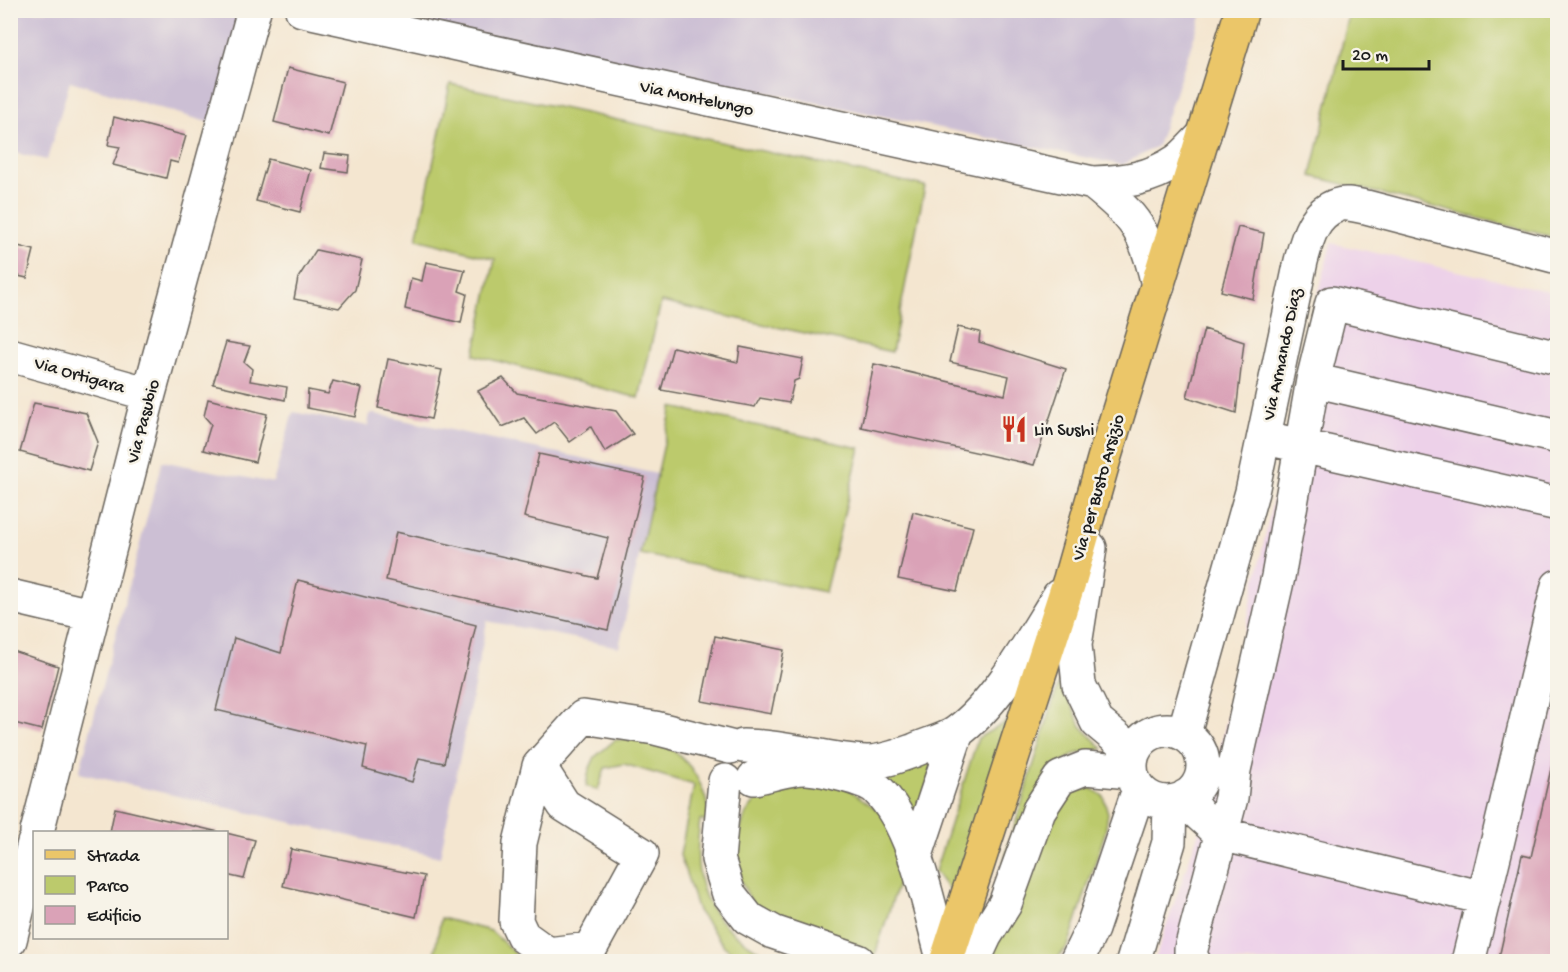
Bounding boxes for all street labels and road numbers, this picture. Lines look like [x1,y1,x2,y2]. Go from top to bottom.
street label: Via Montelungo [637,77,755,122]
street label: Via Armando Diaz [1259,286,1308,423]
street label: Via Ortigara [31,353,128,400]
street label: Via Pasubio [123,377,166,467]
street label: Via per Busto Arsizio [1068,412,1130,564]

